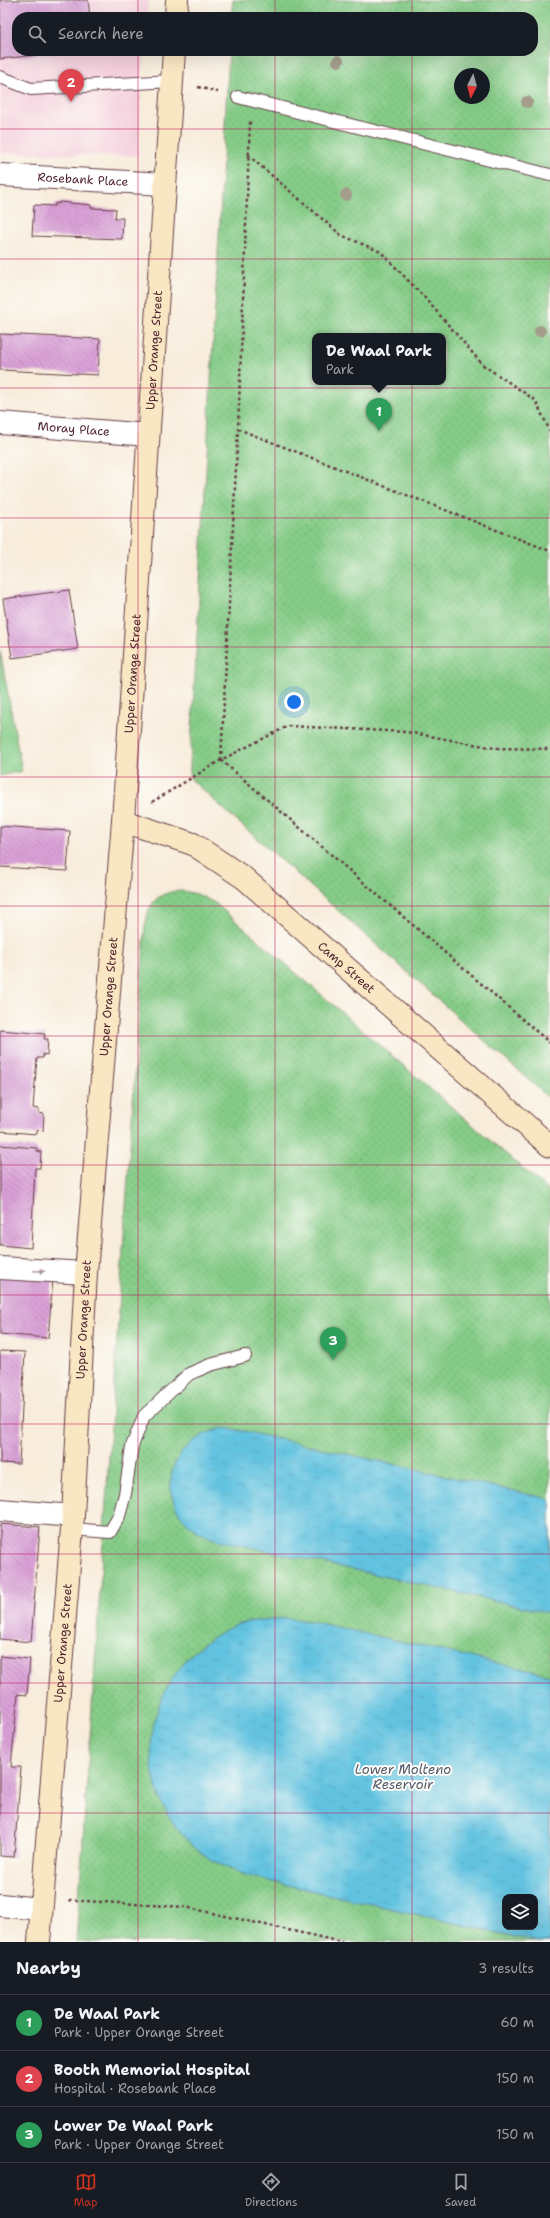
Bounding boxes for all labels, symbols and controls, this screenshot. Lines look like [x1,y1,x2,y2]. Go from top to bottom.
search box [12,12,538,56]
icon: search [26,23,48,45]
text: Search here [58,24,144,44]
north arrow [454,68,490,104]
pin: 2 [58,69,84,102]
street label: Rosebank Place [37,169,129,190]
street label: Upper Orange Street [142,290,166,410]
popup [312,333,446,385]
text: De Waal Park [326,341,432,361]
text: Park [326,361,354,378]
pin: 1 [366,398,392,431]
street label: Moray Place [37,418,111,440]
street label: Upper Orange Street [121,613,145,734]
your location [284,692,304,712]
street label: Upper Orange Street [96,936,121,1057]
street label: Camp Street [314,938,378,997]
street label: Upper Orange Street [72,1259,95,1380]
one-way arrow [33,1267,45,1274]
pin: 3 [320,1327,346,1360]
street label: Upper Orange Street [50,1583,76,1703]
water label: Lower Molteno Reservoir [355,1761,451,1793]
map controls [502,1894,538,1930]
button: layers [502,1894,538,1930]
text: Nearby [16,1957,81,1979]
text: 3 results [478,1960,534,1977]
text: De Waal Park [54,2004,160,2024]
text: 1 [26,2014,32,2031]
text: 60 m [501,2014,534,2031]
text: Park · Upper Orange Street [54,2024,224,2041]
text: Booth Memorial Hospital [54,2060,250,2080]
text: 2 [24,2070,34,2087]
text: 150 m [496,2070,534,2087]
text: Hospital · Rosebank Place [54,2080,216,2097]
text: Lower De Waal Park [54,2116,213,2136]
text: 3 [24,2126,34,2143]
text: 150 m [496,2126,534,2143]
text: Park · Upper Orange Street [54,2136,224,2153]
tab: Map [74,2171,97,2210]
tab: Directions [245,2171,297,2210]
tab: Saved [445,2171,476,2210]

